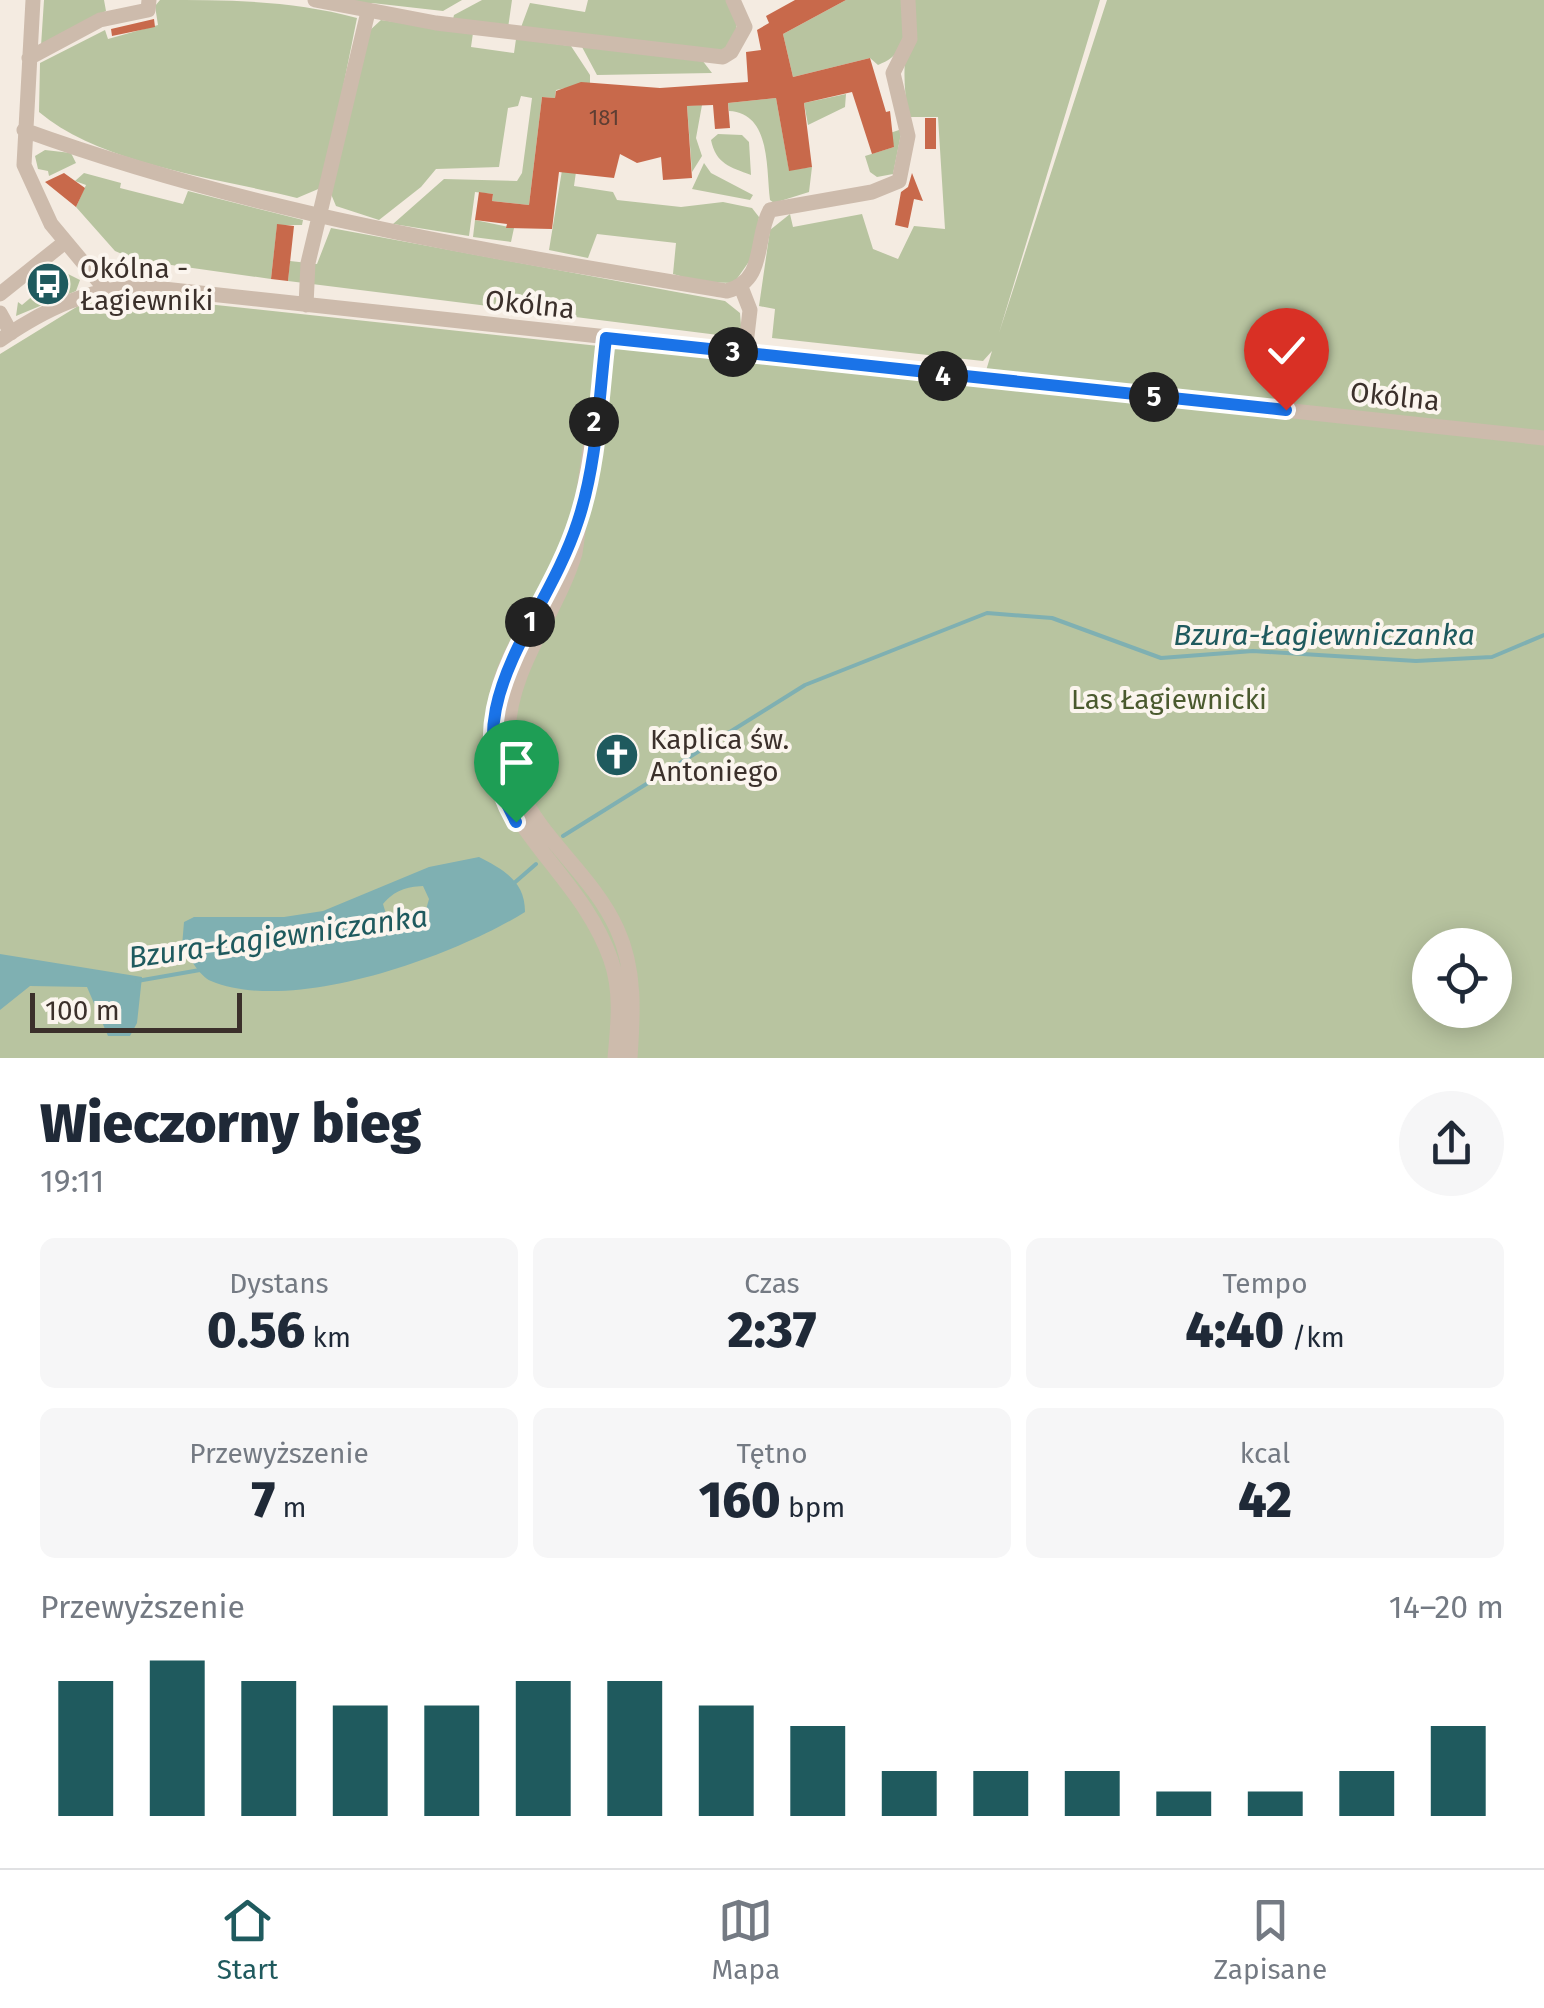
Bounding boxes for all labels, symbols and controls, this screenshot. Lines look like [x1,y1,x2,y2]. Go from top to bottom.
house number: 181 [589,104,619,131]
place label: Okólna - Łagiewniki [80,252,213,317]
bus stop icon: Okólna - Łagiewniki [25,261,71,307]
street label: Okólna [484,283,576,326]
pin [1244,308,1329,411]
icon: check [1259,323,1314,378]
pin: 3 [708,327,758,377]
text: 3 [726,335,740,368]
pin: 4 [918,351,968,401]
text: 4 [935,359,951,392]
pin: 5 [1129,372,1179,422]
street label: Okólna [1349,375,1441,418]
text: 5 [1146,380,1162,413]
pin: 2 [569,397,619,447]
text: 2 [587,405,601,438]
pin: 1 [505,597,555,647]
text: 1 [524,605,537,638]
water label: Bzura-Łagiewniczanka [1173,617,1475,653]
park label: Las Łagiewnicki [1071,683,1267,716]
pin [474,720,559,823]
place label: Kaplica św. Antoniego [650,723,789,788]
church icon: Kaplica św. Antoniego [594,732,640,778]
icon: arrive [489,735,544,790]
water label: Bzura-Łagiewniczanka [126,898,430,976]
map controls [1412,928,1512,1028]
button: locate [1412,928,1512,1028]
scale bar [30,988,242,1032]
text: 100 m [45,994,120,1027]
text: Wieczorny bieg [40,1091,421,1157]
button: share [1399,1091,1504,1196]
text: 19:11 [40,1162,104,1200]
text: Dystans [229,1267,329,1300]
text: Czas [744,1267,800,1300]
text: Tempo [1222,1267,1308,1300]
text: 0.56 [207,1300,305,1360]
text: 2:37 [728,1300,816,1360]
text: 4:40 [1185,1300,1284,1360]
text: km [305,1321,351,1354]
text: /km [1284,1321,1345,1354]
text: Przewyższenie [189,1437,369,1470]
text: Tętno [736,1437,808,1470]
text: kcal [1240,1437,1290,1470]
text: 7 [251,1470,275,1530]
text: 160 [699,1470,781,1530]
text: 42 [1238,1470,1292,1530]
text: m [275,1491,307,1524]
text: bpm [781,1491,845,1524]
text: Przewyższenie [40,1588,245,1626]
text: 14–20 m [1389,1588,1504,1626]
tab: Start [217,1893,278,1986]
tab: Mapa [712,1893,780,1986]
tab: Zapisane [1214,1893,1327,1986]

